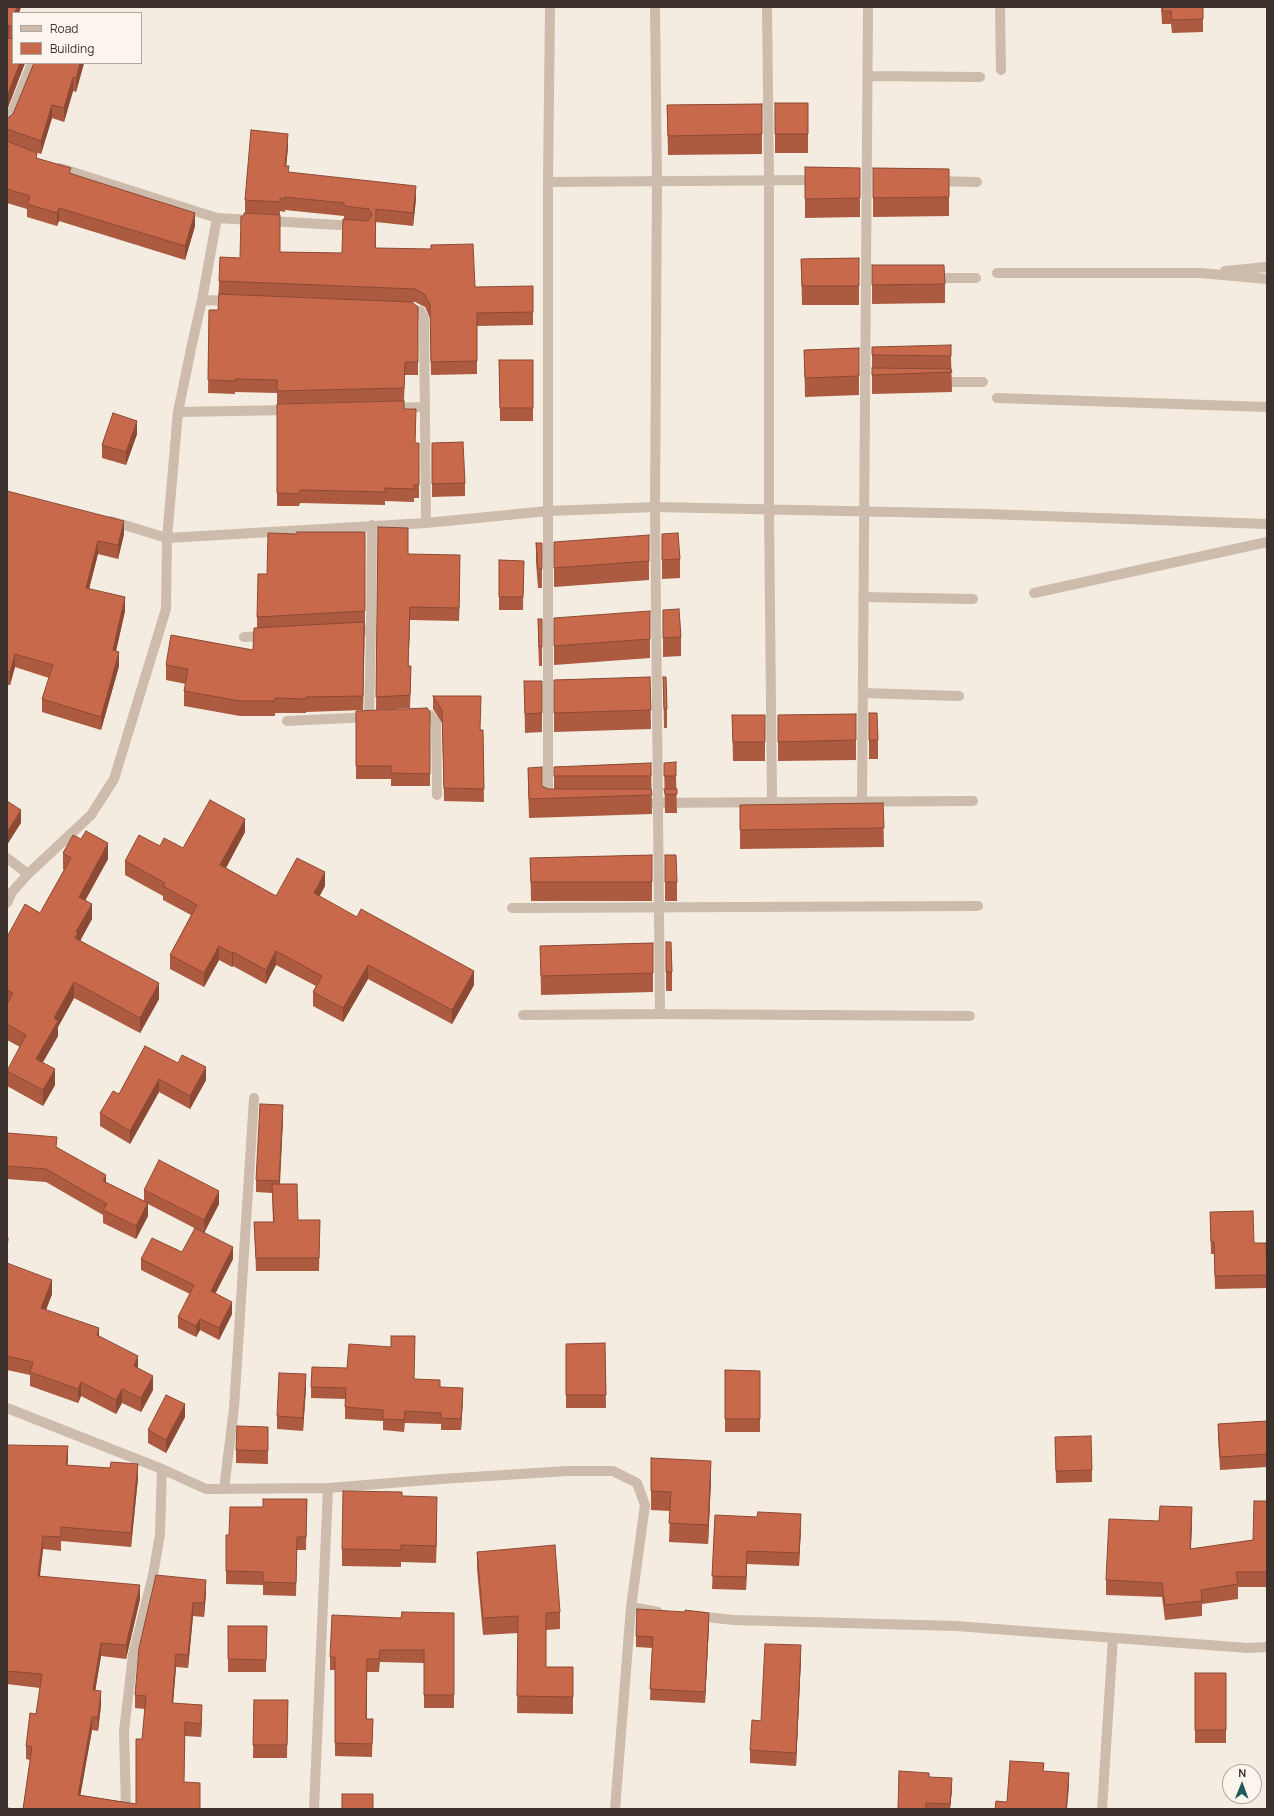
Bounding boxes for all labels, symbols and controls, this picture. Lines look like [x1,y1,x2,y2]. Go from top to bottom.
legend [12,12,142,64]
text: Road [50,20,78,37]
text: Building [50,40,94,57]
north arrow [1222,1764,1262,1804]
text: N [1238,1765,1246,1780]

